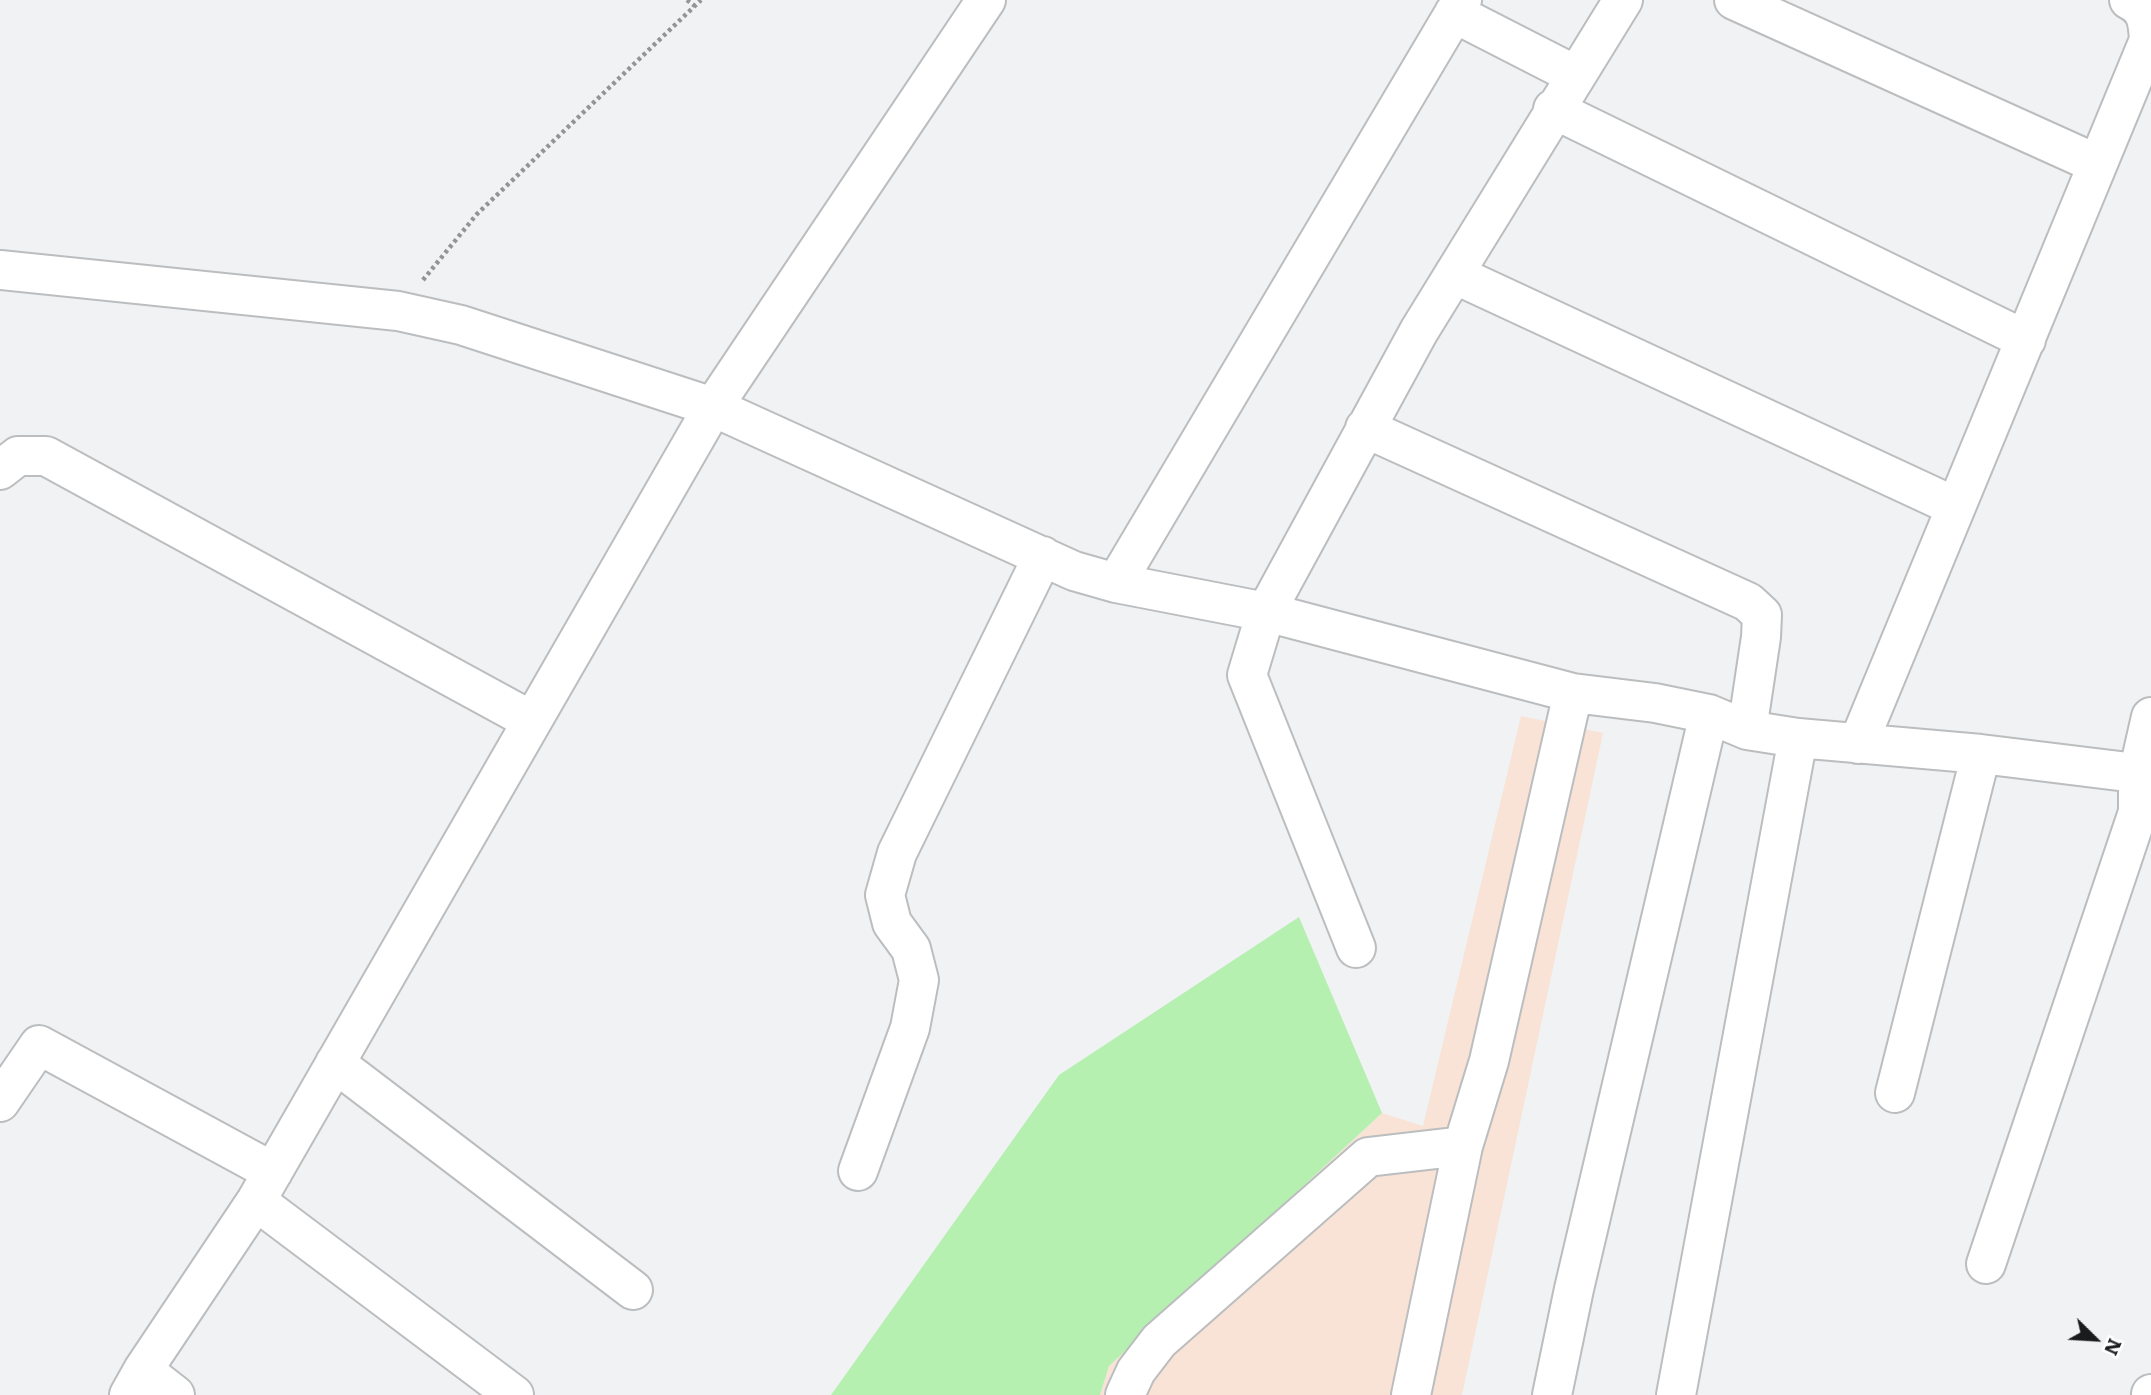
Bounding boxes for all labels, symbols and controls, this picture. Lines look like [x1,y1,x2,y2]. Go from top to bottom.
north arrow [2060,1304,2130,1374]
text: N [2098,1335,2130,1361]

